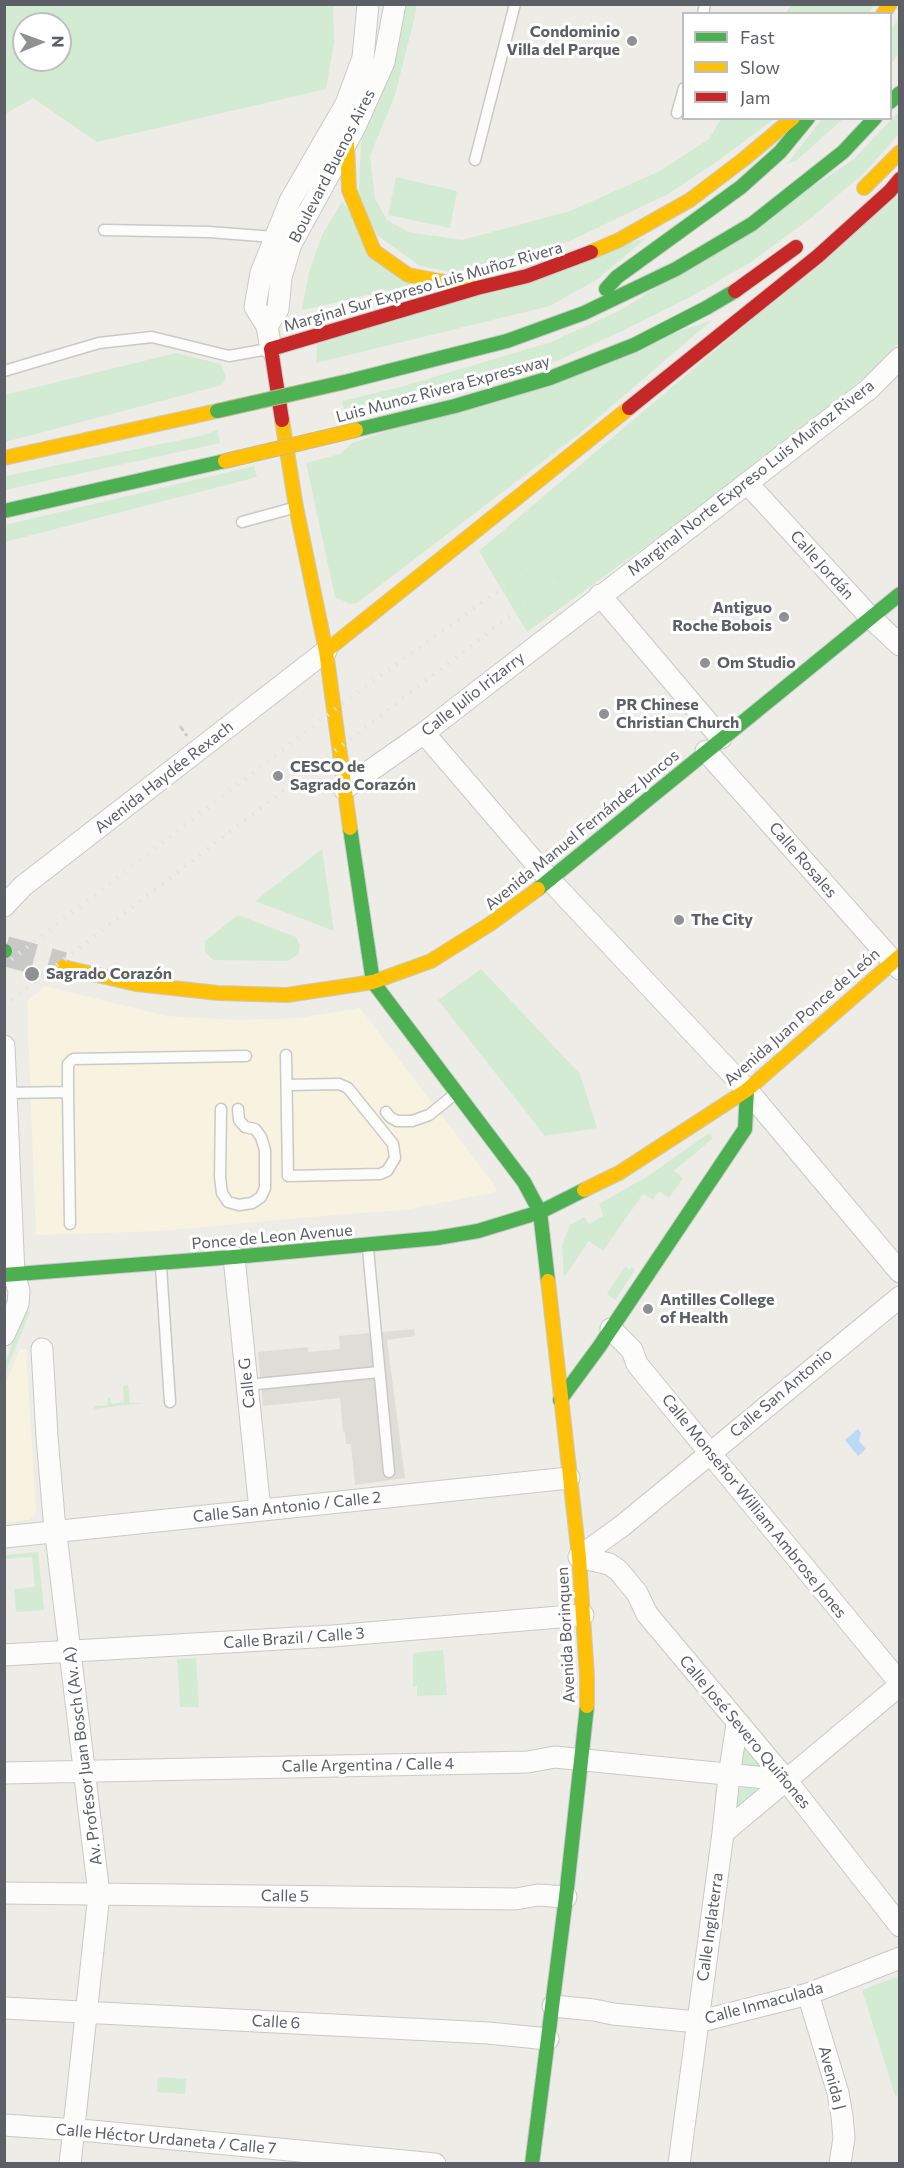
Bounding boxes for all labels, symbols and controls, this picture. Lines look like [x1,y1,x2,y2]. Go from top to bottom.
north arrow [12,12,72,72]
legend [682,12,892,120]
place label: Condominio Villa del Parque [507,22,620,60]
text: Fast [740,26,775,48]
marker: Condominio Villa del Parque [625,34,639,48]
text: N [49,36,68,48]
text: Slow [740,56,780,78]
street label: Boulevard Buenos Aires [285,86,379,246]
text: Jam [740,86,770,108]
street label: Marginal Sur Expreso Luis Muñoz Rivera [281,238,565,336]
street label: Luis Munoz Rivera Expressway [334,351,552,427]
street label: Marginal Norte Expreso Luis Muñoz Rivera [624,376,878,580]
street label: Calle Jordán [786,527,858,603]
place label: Antiguo Roche Bobois [672,598,772,636]
marker: Antiguo Roche Bobois [777,610,791,624]
street label: Calle Julio Irizarry [418,648,528,740]
place label: Om Studio [717,653,796,673]
marker: Om Studio [698,656,712,670]
place label: PR Chinese Christian Church [616,695,739,733]
marker: PR Chinese Christian Church [597,707,611,721]
street label: Avenida Haydée Rexach [91,717,237,837]
street label: Avenida Manuel Fernández Juncos [481,746,683,914]
place label: CESCO de Sagrado Corazón [290,757,416,795]
marker: CESCO de Sagrado Corazón [271,769,285,783]
street label: Calle Rosales [765,818,841,902]
place label: The City [691,910,753,930]
marker: The City [672,913,686,927]
street label: Avenida Juan Ponce de León [720,944,884,1090]
place label: Sagrado Corazón [46,964,172,984]
marker: Sagrado Corazón [23,965,41,983]
street label: Ponce de Leon Avenue [191,1220,353,1254]
place label: Antilles College of Health [660,1290,774,1328]
marker: Antilles College of Health [641,1302,655,1316]
street label: Calle San Antonio [726,1345,836,1441]
street label: Calle G [235,1357,259,1409]
street label: Calle Monseñor William Ambrose Jones [658,1390,850,1622]
street label: Calle San Antonio / Calle 2 [192,1488,382,1526]
street label: Avenida Borinquen [553,1566,579,1704]
street label: Calle Brazil / Calle 3 [223,1623,365,1653]
street label: Av. Profesor Juan Bosch (Av. A) [60,1645,106,1867]
street label: Calle José Severo Quiñones [675,1651,815,1813]
street label: Calle Argentina / Calle 4 [282,1754,454,1776]
street label: Calle Inglaterra [693,1871,727,1983]
street label: Calle 5 [261,1886,309,1906]
street label: Calle Inmaculada [703,1978,825,2028]
street label: Calle 6 [251,2011,301,2033]
street label: Avenida J [814,2044,850,2112]
street label: Calle Héctor Urdaneta / Calle 7 [55,2120,277,2158]

